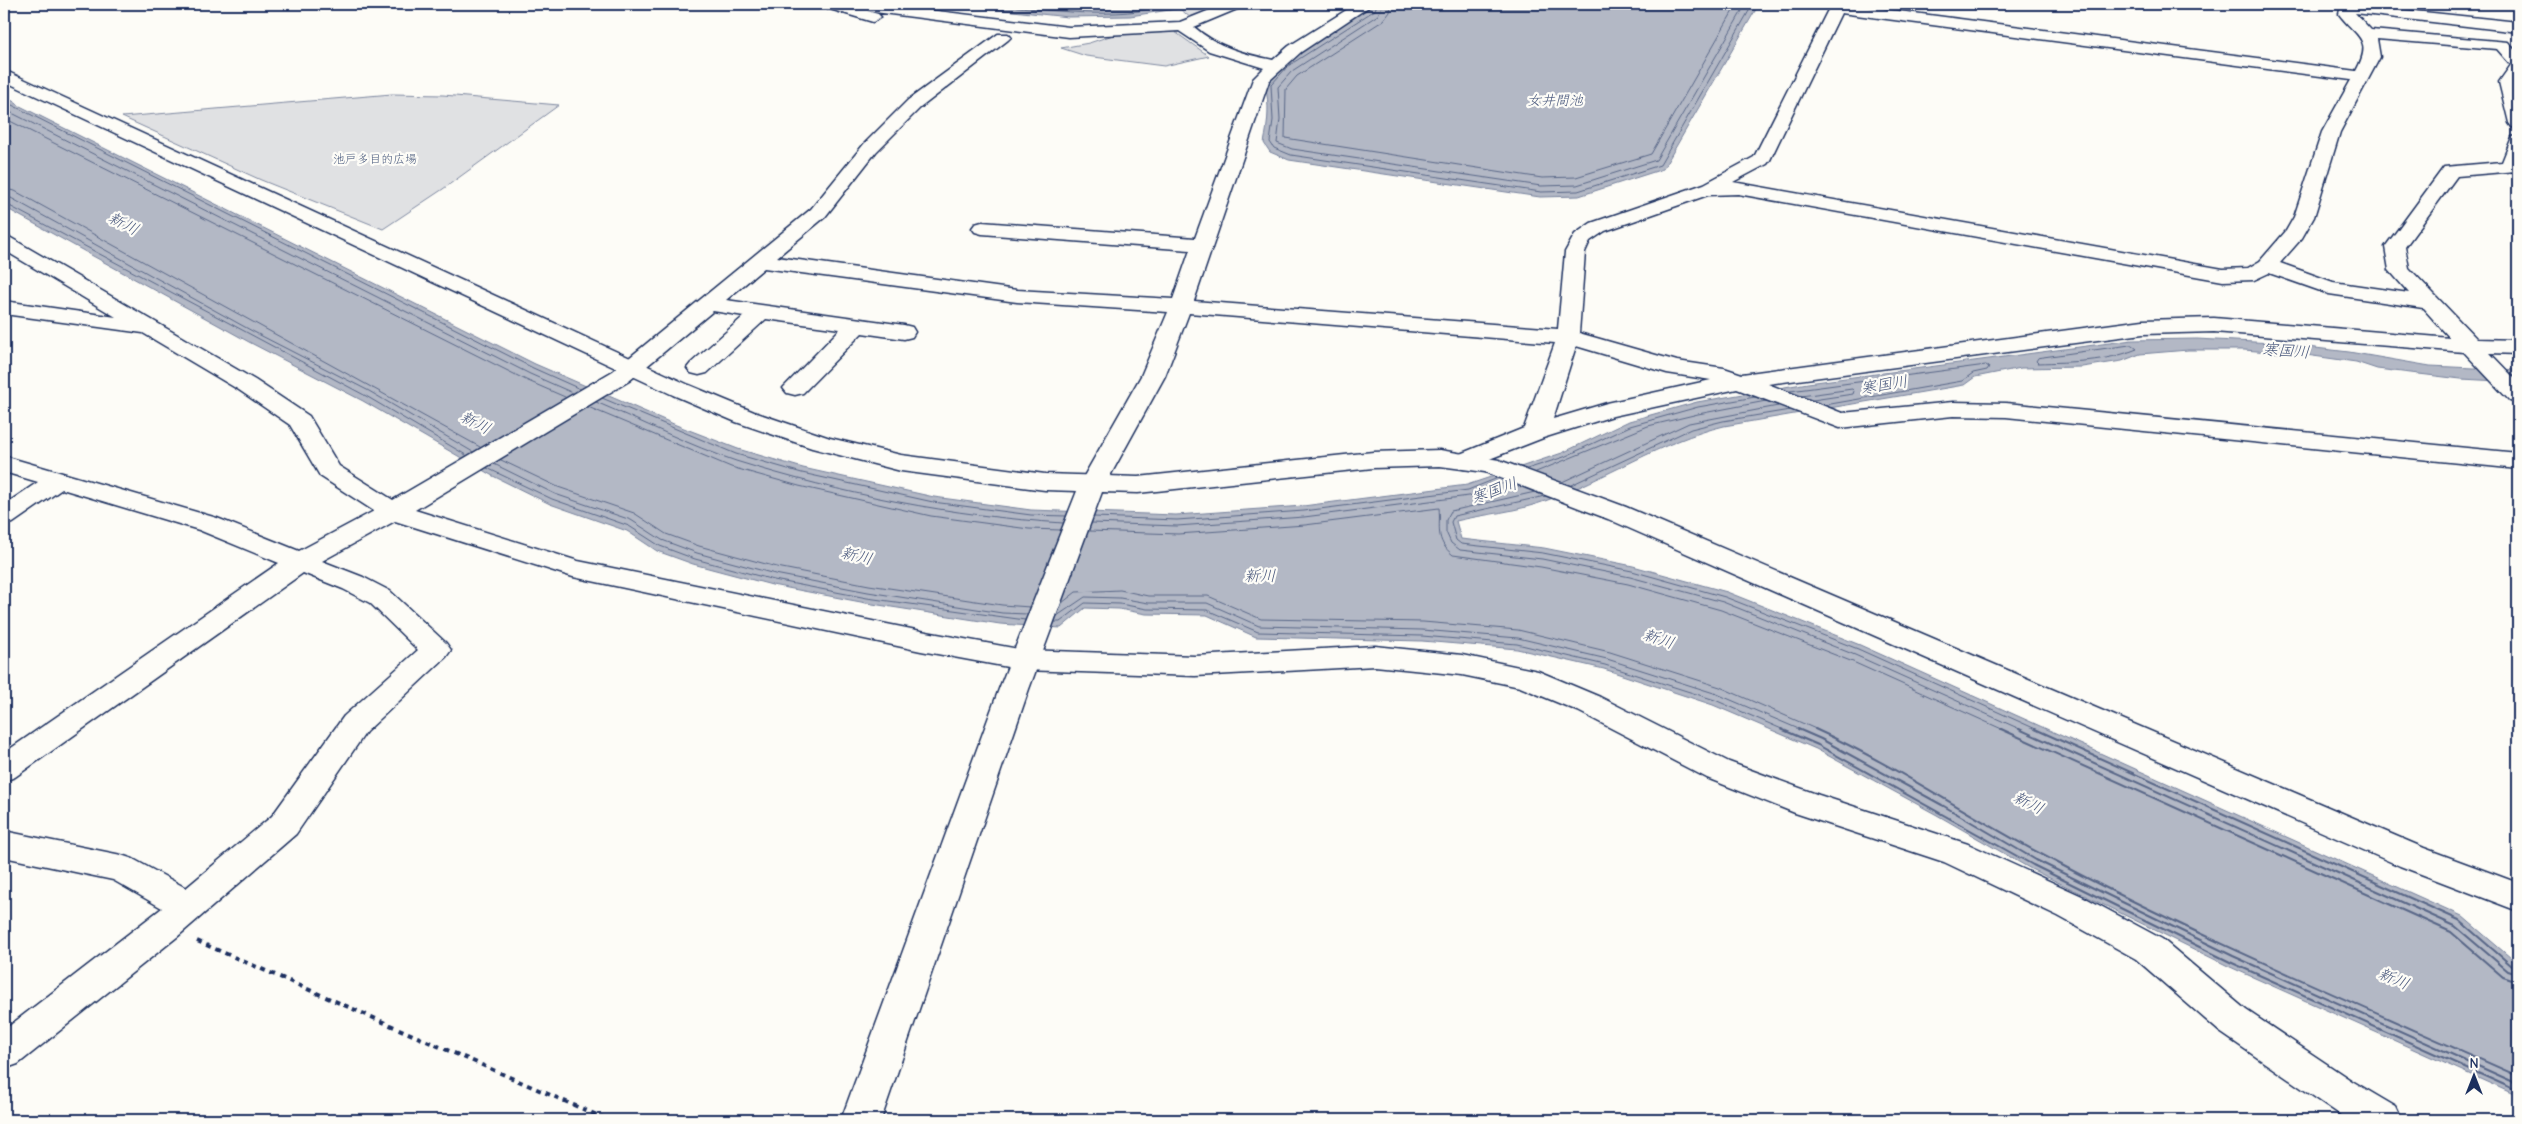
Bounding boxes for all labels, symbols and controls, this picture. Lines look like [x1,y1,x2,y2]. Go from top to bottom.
water label: 女井間池 [1527,92,1584,109]
park label: 池戸多目的広場 [333,152,417,166]
water label: 新川 [105,209,142,239]
water label: 寒国川 [2261,340,2311,362]
water label: 寒国川 [1859,372,1909,398]
water label: 新川 [457,408,494,438]
water label: 寒国川 [1469,474,1520,508]
water label: 新川 [839,543,874,569]
water label: 新川 [1244,567,1276,585]
water label: 新川 [1641,625,1677,652]
water label: 新川 [2010,788,2047,818]
water label: 新川 [2375,964,2412,993]
north arrow [2450,1052,2500,1102]
text: N [2469,1055,2479,1072]

